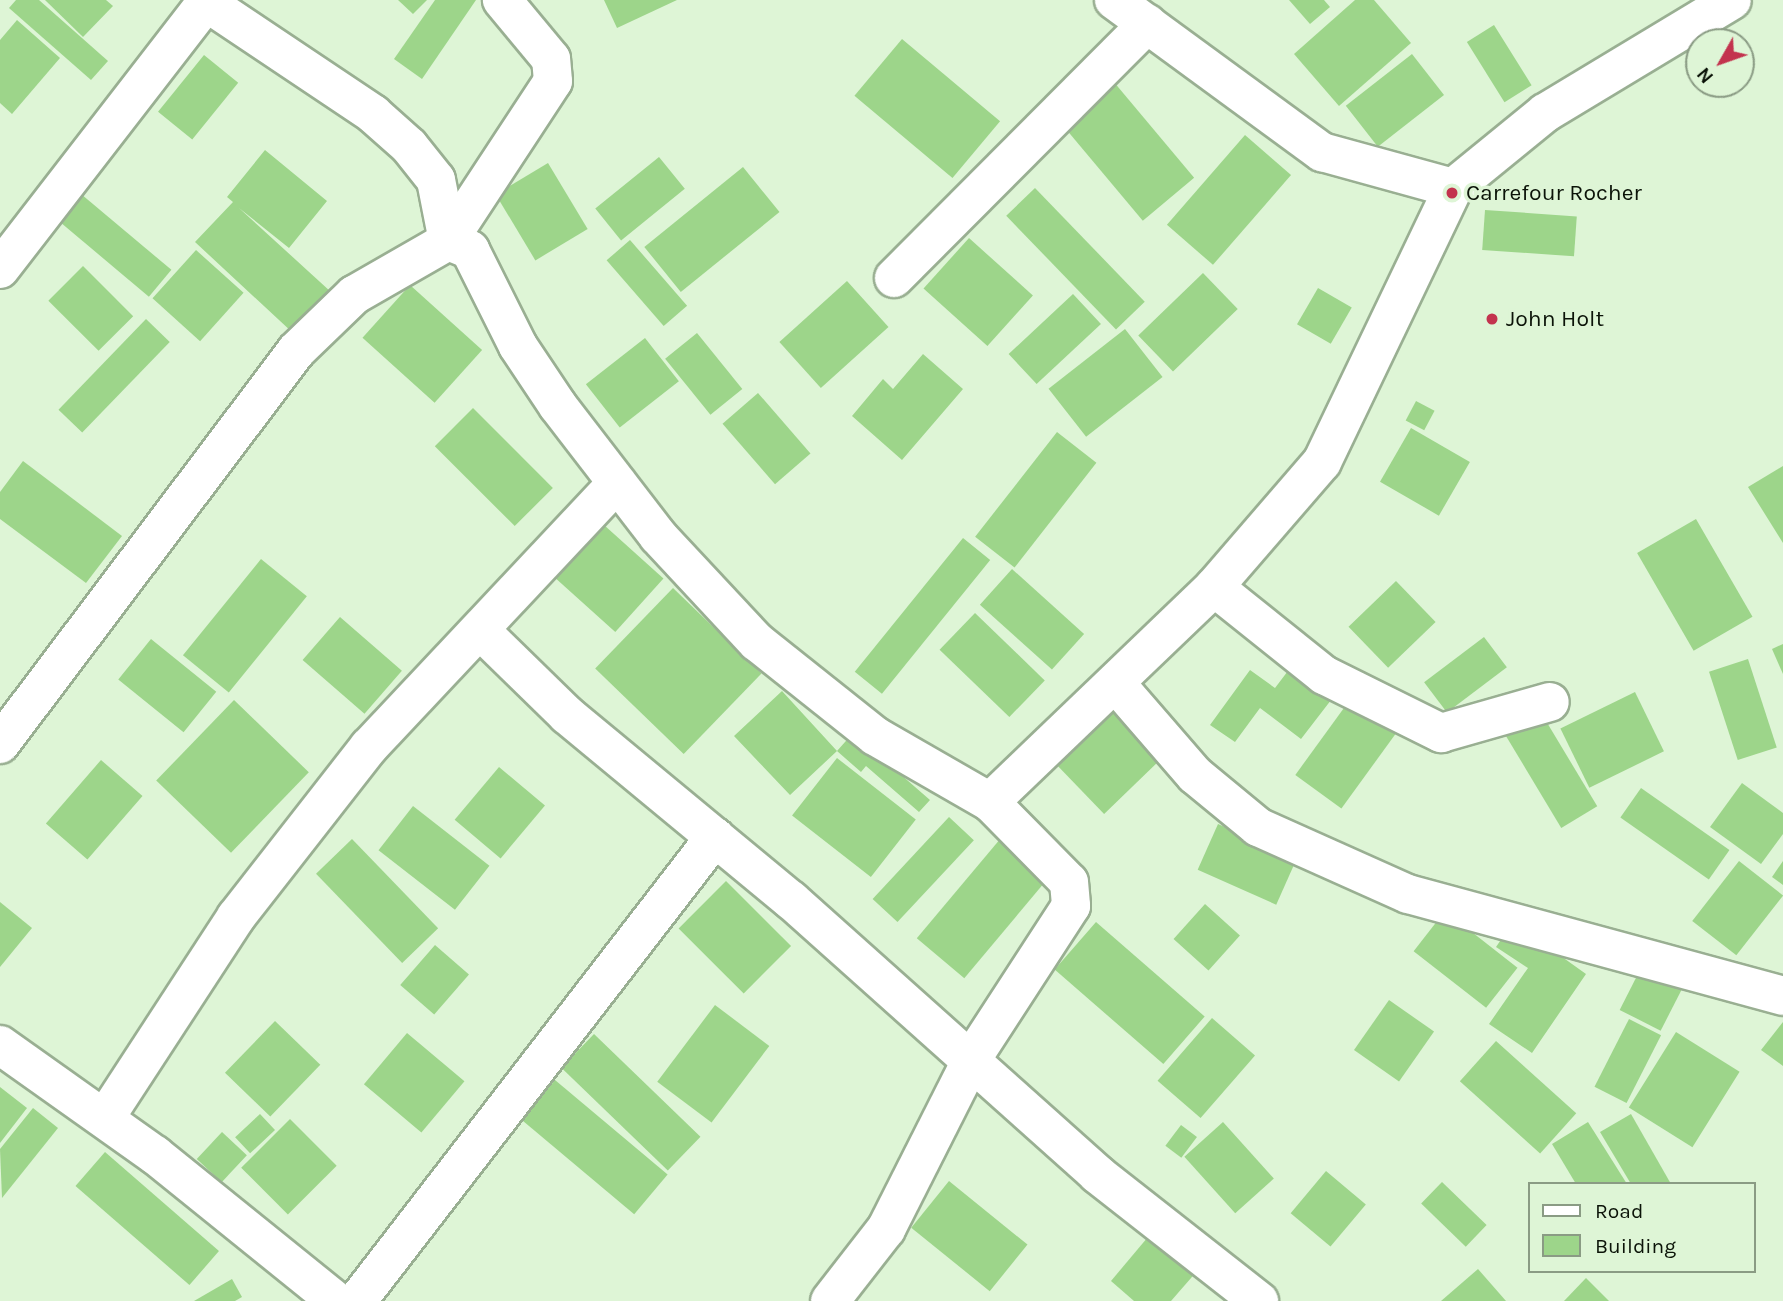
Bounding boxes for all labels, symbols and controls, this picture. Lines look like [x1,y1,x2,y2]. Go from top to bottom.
north arrow [1685,28,1755,98]
text: N [1693,63,1718,88]
place label: Carrefour Rocher [1466,179,1642,207]
marker: Carrefour Rocher [1444,185,1460,201]
place label: John Holt [1506,305,1604,333]
marker: John Holt [1484,311,1500,327]
legend [1528,1182,1755,1273]
text: Road [1595,1199,1643,1223]
text: Building [1595,1234,1676,1258]

